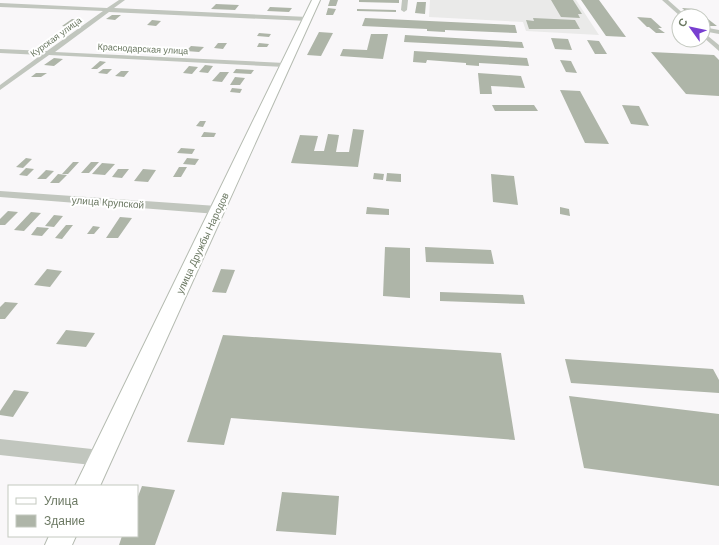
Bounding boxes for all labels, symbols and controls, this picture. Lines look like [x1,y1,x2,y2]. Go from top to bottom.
north arrow [671,8,711,48]
street label: Курская улица [29,15,83,59]
text: С [675,16,690,29]
street label: Краснодарская улица [98,42,188,56]
street label: улица Дружбы Народов [174,191,231,296]
street label: улица Крупской [71,194,145,211]
legend [8,485,138,537]
text: Улица [44,494,78,508]
text: Здание [44,514,85,528]

